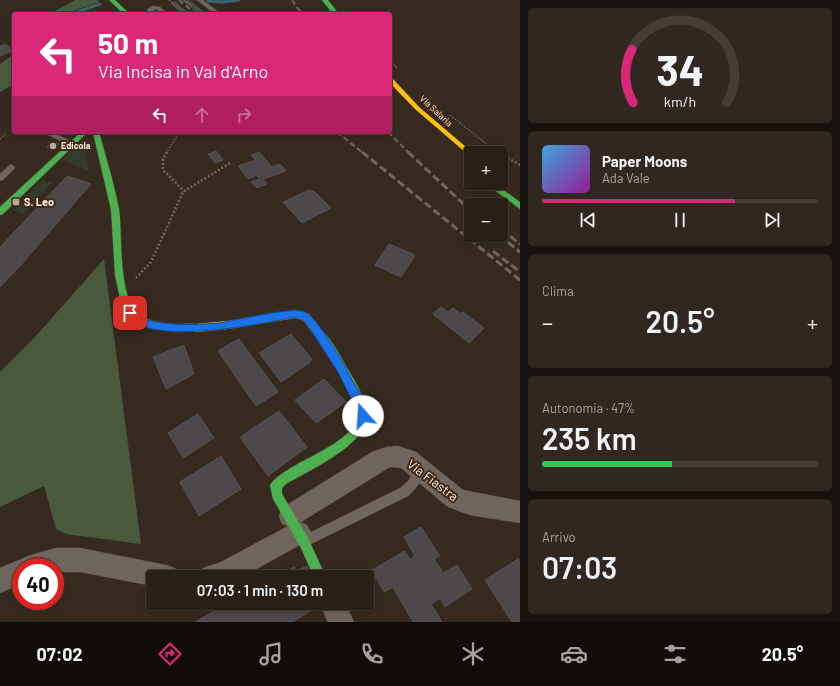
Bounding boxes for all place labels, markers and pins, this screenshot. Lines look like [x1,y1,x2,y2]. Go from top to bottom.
place label: Edicola [61,140,91,151]
marker: Edicola [48,141,58,151]
place label: S. Leo [24,195,54,208]
marker: S. Leo [11,197,21,207]
pin [113,296,147,330]

